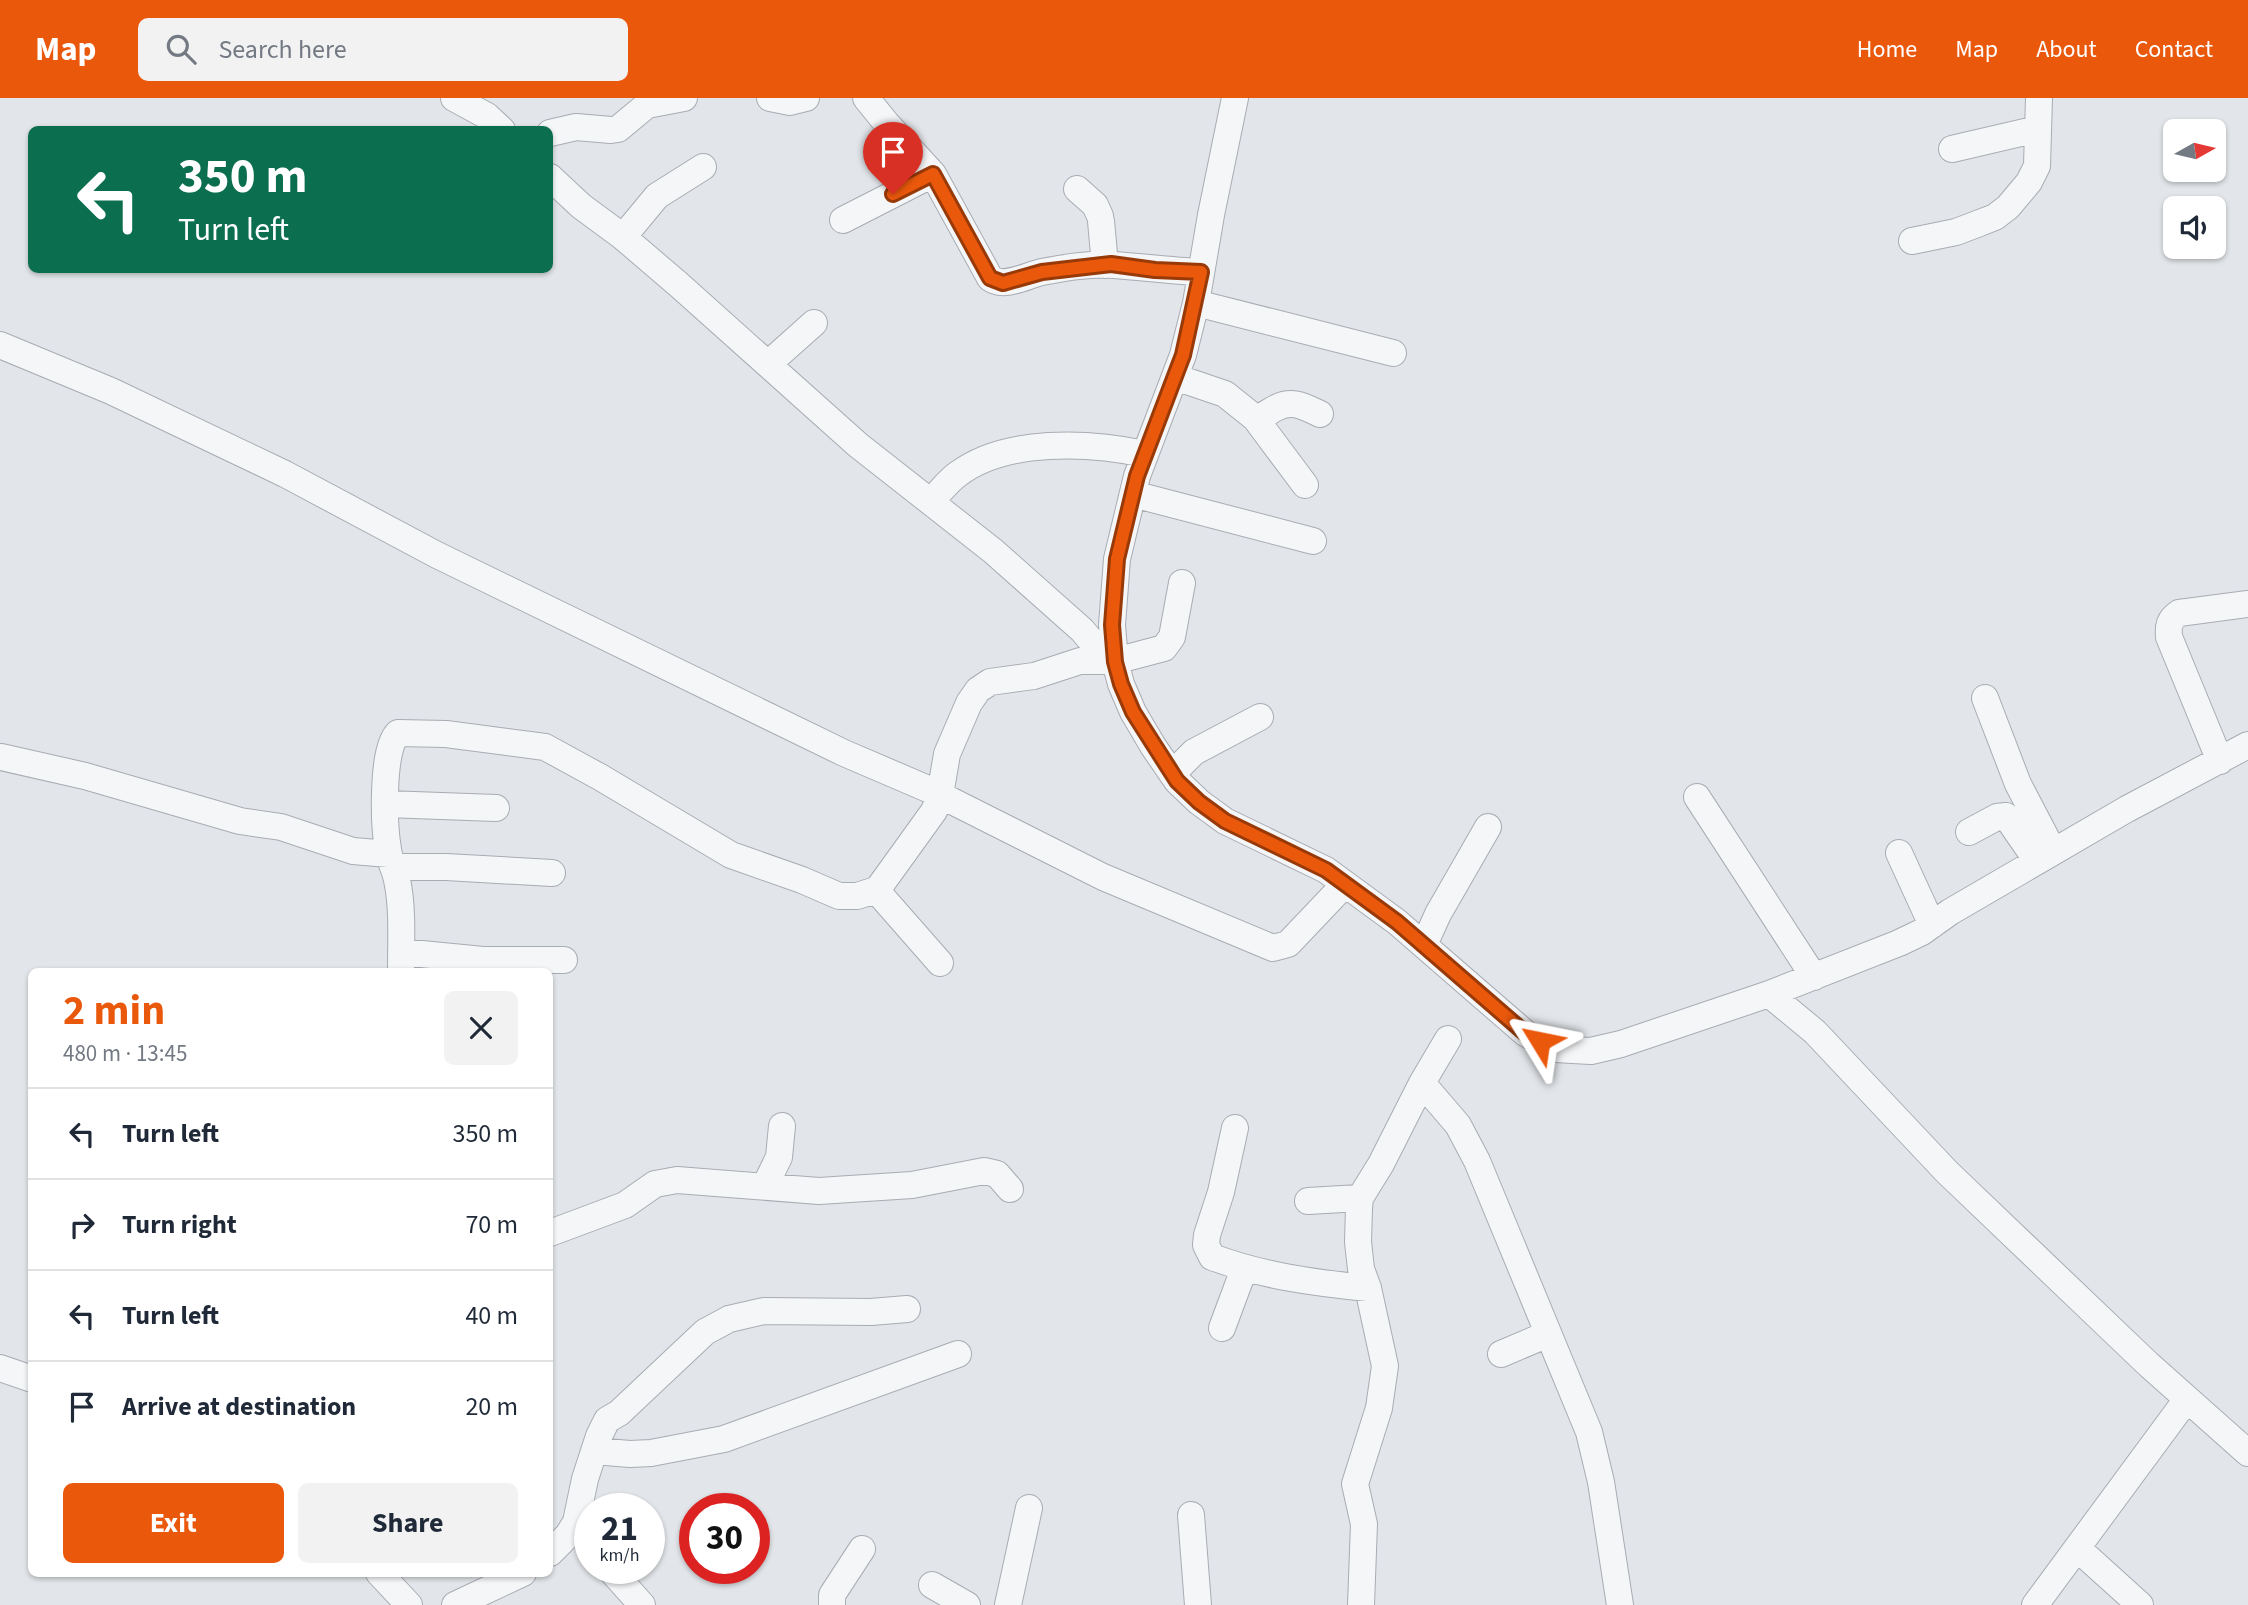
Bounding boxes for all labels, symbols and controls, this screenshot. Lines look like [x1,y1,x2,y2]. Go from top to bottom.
search box [138,18,628,81]
text: Map [35,26,96,73]
icon: search [162,30,200,68]
text: Search here [218,31,347,68]
text: Home [1857,32,1917,67]
text: Map [1955,32,1998,67]
text: About [2036,32,2097,67]
text: Contact [2135,32,2213,67]
north arrow [2163,119,2226,182]
map controls [2163,119,2226,259]
pin [863,122,923,194]
icon: arrive [874,133,912,171]
text: 350 m [178,142,307,212]
icon: left [63,154,154,245]
button: sound [2163,196,2226,259]
text: Turn left [178,207,289,253]
text: 2 min [63,981,165,1041]
button: close [444,991,518,1065]
position arrow [1503,1004,1577,1078]
text: 480 m · 13:45 [63,1037,187,1070]
icon: left [63,1115,101,1153]
text: Turn left [122,1115,219,1152]
text: 350 m [452,1115,518,1152]
icon: right [63,1206,101,1244]
text: Turn right [122,1206,237,1243]
text: 70 m [465,1206,518,1243]
icon: left [63,1297,101,1335]
text: Turn left [122,1297,219,1334]
text: 40 m [465,1297,518,1334]
icon: arrive [63,1388,101,1426]
text: Arrive at destination [122,1388,356,1425]
text: 20 m [465,1388,518,1425]
button: Exit [63,1483,284,1563]
button: Share [298,1483,518,1563]
speed limit sign: 30 [679,1493,770,1584]
text: 21 [601,1504,638,1554]
text: km/h [600,1543,639,1568]

